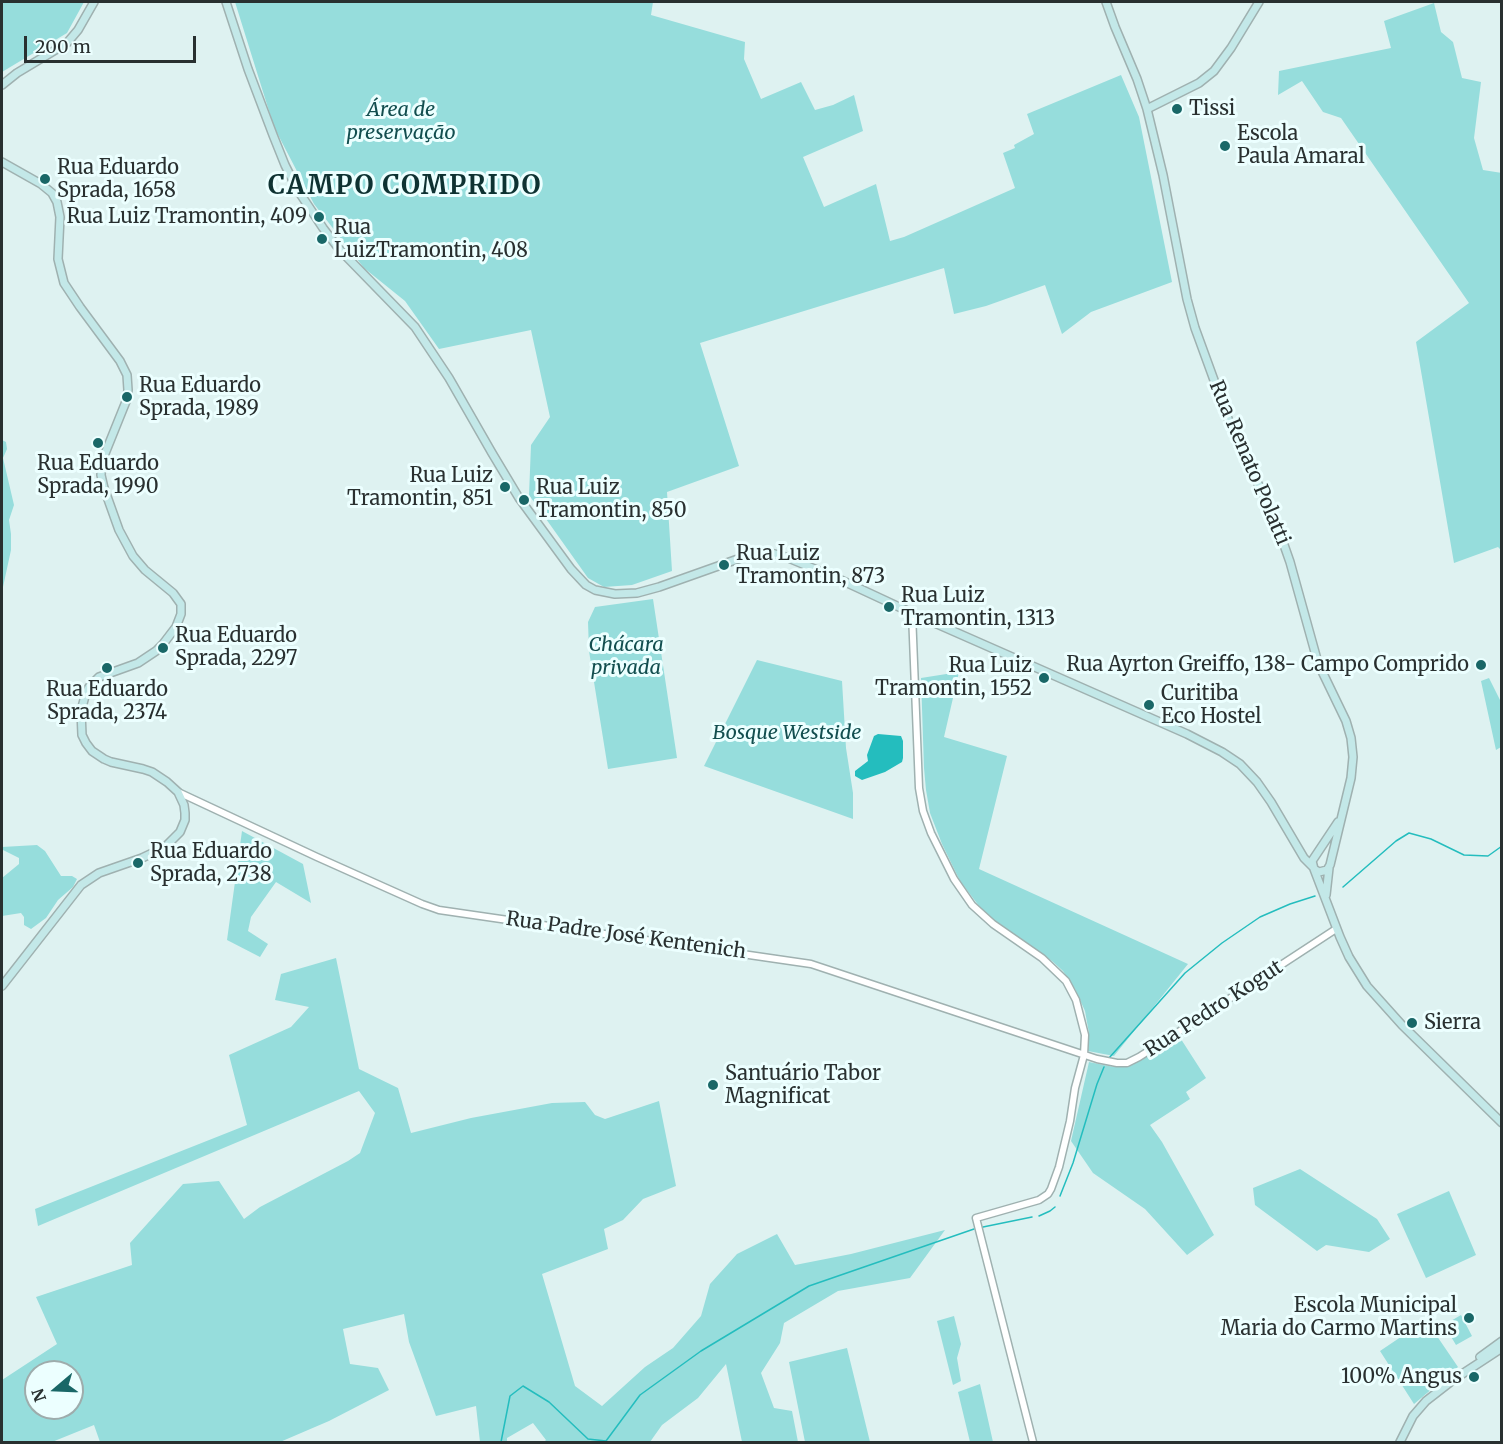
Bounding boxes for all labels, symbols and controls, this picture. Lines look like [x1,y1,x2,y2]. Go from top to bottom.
scale bar [27,24,200,62]
text: 200 m [35,35,91,58]
place label: Tissi [1189,97,1235,121]
park label: Área de preservação [346,98,456,145]
marker: Tissi [1170,102,1184,116]
place label: Escola Paula Amaral [1237,122,1365,169]
marker: Escola Paula Amaral [1218,139,1232,153]
place label: Rua Eduardo Sprada, 1658 [57,156,179,203]
district label: CAMPO COMPRIDO [268,171,542,203]
marker: Rua Eduardo Sprada, 1658 [38,172,52,186]
place label: Rua Luiz Tramontin, 409 [66,205,307,229]
marker: Rua Luiz Tramontin, 409 [312,210,326,224]
place label: Rua LuizTramontin, 408 [334,216,528,263]
marker: Rua LuizTramontin, 408 [315,232,329,246]
place label: Rua Eduardo Sprada, 1989 [139,374,261,421]
street label: Rua Renato Polatti [1203,377,1295,549]
marker: Rua Eduardo Sprada, 1989 [120,390,134,404]
marker: Rua Eduardo Sprada, 1990 [91,436,105,450]
place label: Rua Eduardo Sprada, 1990 [37,452,159,499]
place label: Rua Luiz Tramontin, 851 [347,464,493,511]
place label: Rua Luiz Tramontin, 850 [536,476,687,523]
marker: Rua Luiz Tramontin, 851 [498,480,512,494]
marker: Rua Luiz Tramontin, 850 [517,493,531,507]
place label: Rua Luiz Tramontin, 873 [736,542,885,589]
marker: Rua Luiz Tramontin, 873 [717,558,731,572]
place label: Rua Luiz Tramontin, 1313 [901,584,1055,631]
marker: Rua Luiz Tramontin, 1313 [882,600,896,614]
place label: Rua Eduardo Sprada, 2297 [175,624,297,671]
park label: Chácara privada [588,633,664,680]
marker: Rua Eduardo Sprada, 2297 [156,641,170,655]
place label: Rua Ayrton Greiffo, 138- Campo Comprido [1066,653,1469,677]
place label: Rua Luiz Tramontin, 1552 [875,654,1032,701]
marker: Rua Ayrton Greiffo, 138- Campo Comprido [1474,658,1488,672]
marker: Rua Eduardo Sprada, 2374 [100,661,114,675]
marker: Rua Luiz Tramontin, 1552 [1037,671,1051,685]
place label: Rua Eduardo Sprada, 2374 [46,678,168,725]
place label: Curitiba Eco Hostel [1161,682,1261,729]
marker: Curitiba Eco Hostel [1142,698,1156,712]
park label: Bosque Westside [713,721,861,745]
place label: Rua Eduardo Sprada, 2738 [150,840,272,887]
marker: Rua Eduardo Sprada, 2738 [131,856,145,870]
street label: Rua Padre José Kentenich [504,907,748,965]
street label: Rua Pedro Kogut [1140,955,1288,1063]
place label: Sierra [1424,1011,1481,1035]
marker: Sierra [1405,1016,1419,1030]
place label: Santuário Tabor Magnificat [725,1062,881,1109]
marker: Santuário Tabor Magnificat [706,1078,720,1092]
place label: Escola Municipal Maria do Carmo Martins [1221,1294,1457,1341]
marker: Escola Municipal Maria do Carmo Martins [1462,1311,1476,1325]
north arrow [24,1360,84,1420]
place label: 100% Angus [1341,1365,1462,1389]
marker: 100% Angus [1467,1370,1481,1384]
text: N [27,1386,50,1404]

